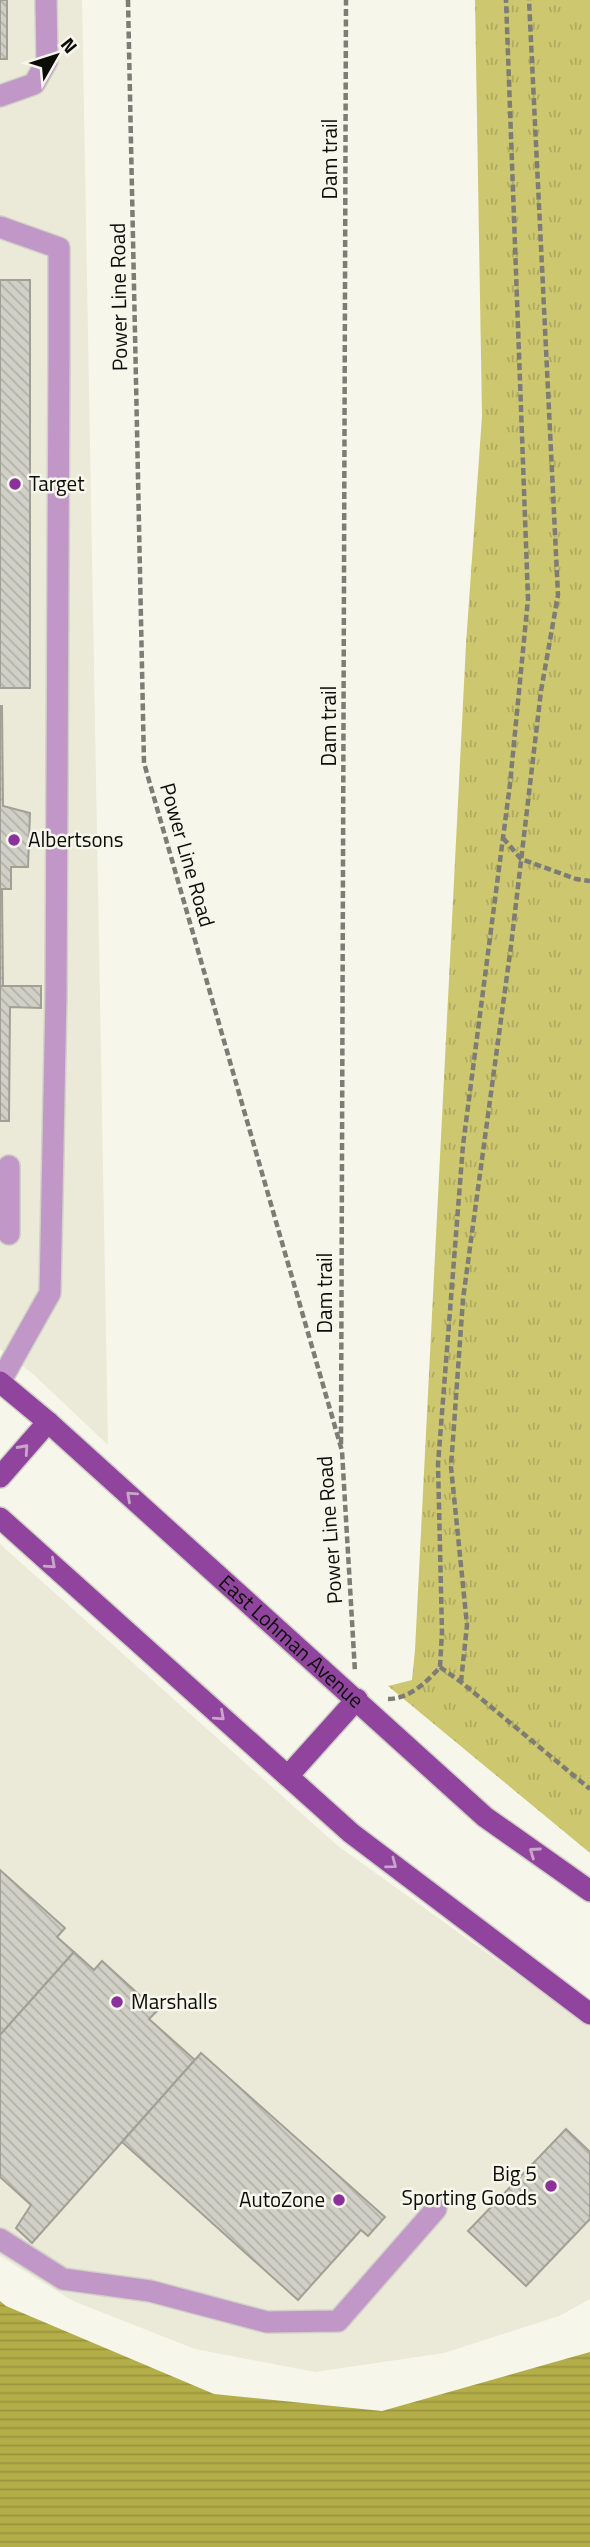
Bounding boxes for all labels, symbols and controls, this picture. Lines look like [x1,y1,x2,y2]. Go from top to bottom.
north arrow [21,21,91,91]
text: N [54,31,85,59]
street label: Dam trail [313,119,345,199]
street label: Power Line Road [101,223,135,371]
place label: Target [29,467,85,499]
marker: Target [7,476,23,492]
street label: Dam trail [312,686,344,766]
street label: Power Line Road [152,779,224,930]
place label: Albertsons [28,823,124,855]
marker: Albertsons [6,832,22,848]
street label: Dam trail [308,1253,340,1333]
one-way arrow [16,1445,28,1458]
street label: Power Line Road [308,1455,350,1605]
one-way arrow [126,1492,139,1505]
one-way arrow [43,1556,56,1568]
street label: East Lohman Avenue [212,1567,371,1715]
one-way arrow [212,1707,225,1720]
one-way arrow [529,1848,542,1860]
one-way arrow [385,1856,397,1868]
place label: Marshalls [131,1985,217,2017]
marker: Marshalls [109,1994,125,2010]
place label: Big 5 Sporting Goods [402,2157,537,2213]
marker: Big 5 Sporting Goods [543,2178,559,2194]
place label: AutoZone [239,2183,325,2215]
marker: AutoZone [331,2192,347,2208]

